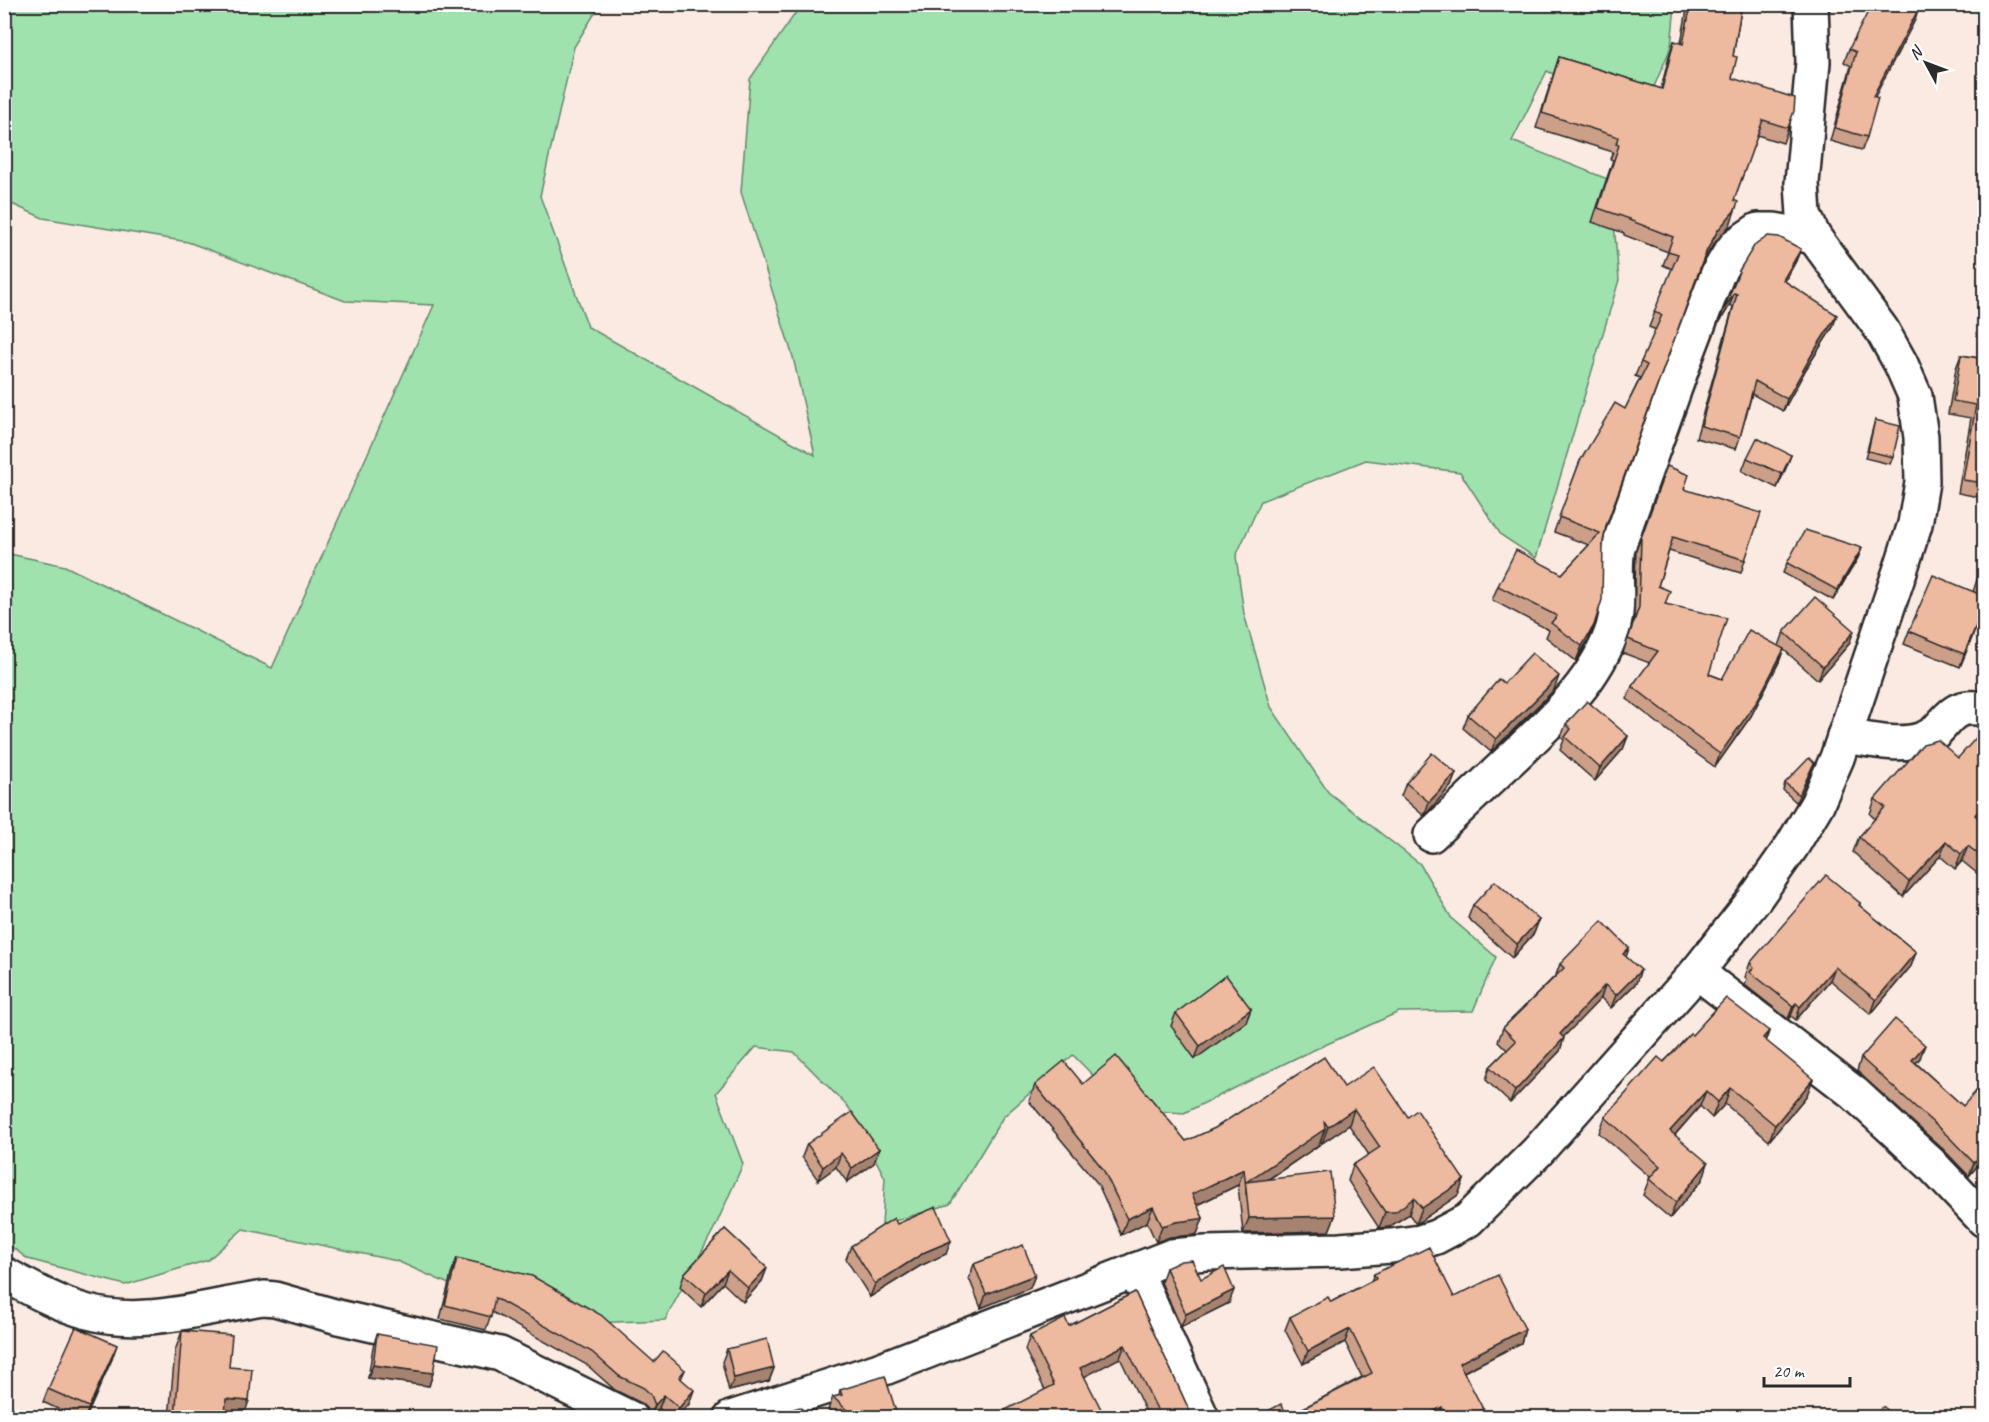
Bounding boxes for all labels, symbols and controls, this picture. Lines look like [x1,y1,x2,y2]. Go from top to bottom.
north arrow [1896,33,1956,93]
text: N [1905,41,1928,64]
scale bar [1764,1350,1850,1388]
text: 20 m [1773,1360,1806,1382]

